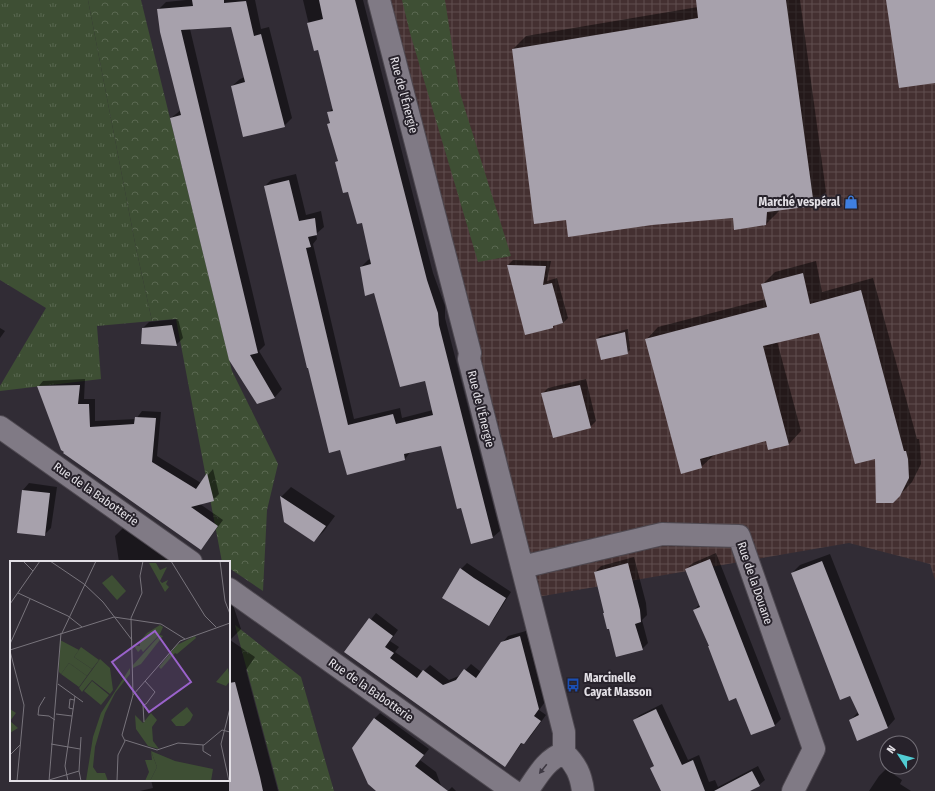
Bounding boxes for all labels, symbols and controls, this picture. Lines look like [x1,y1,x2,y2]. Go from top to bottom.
street label: Rue de l'Énergie [387,55,422,135]
shop icon: Marché vespéral [843,194,859,210]
place label: Marché vespéral [759,195,841,209]
street label: Rue de l'Énergie [465,369,498,449]
street label: Rue de la Babotterie [51,459,141,529]
street label: Rue de la Douane [734,540,776,626]
inset map [10,561,230,781]
street label: Rue de la Babotterie [326,655,416,725]
place label: Marcinelle Cayat Masson [584,671,652,699]
bus stop icon: Marcinelle Cayat Masson [565,677,581,693]
north arrow [879,735,919,775]
text: N [884,743,899,756]
one-way arrow [539,764,547,775]

